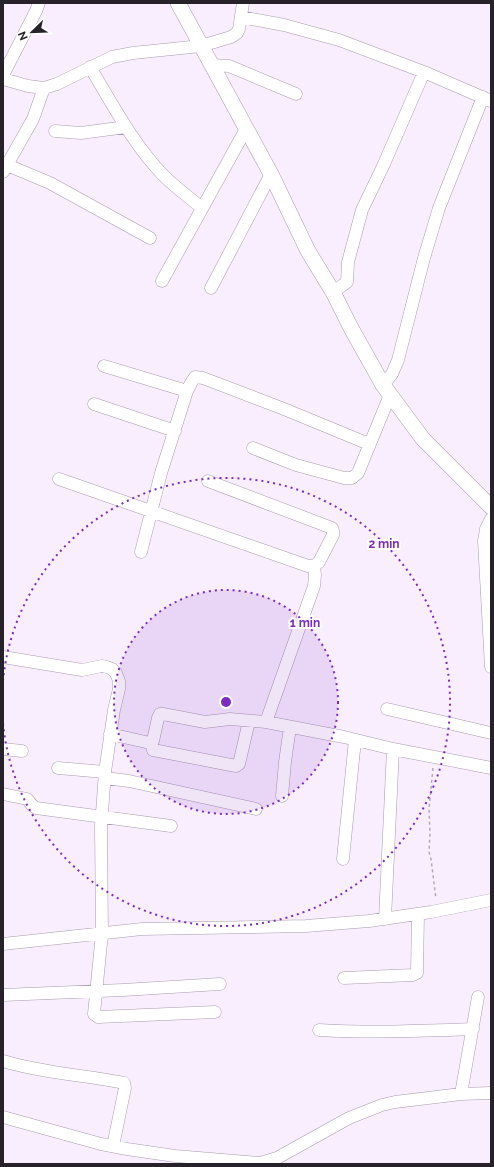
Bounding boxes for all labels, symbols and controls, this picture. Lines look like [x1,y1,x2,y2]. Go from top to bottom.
north arrow [12,12,52,52]
text: N [16,29,31,42]
text: 2 min [368,537,400,551]
text: 1 min [290,616,320,630]
centre of rings [219,695,233,709]

